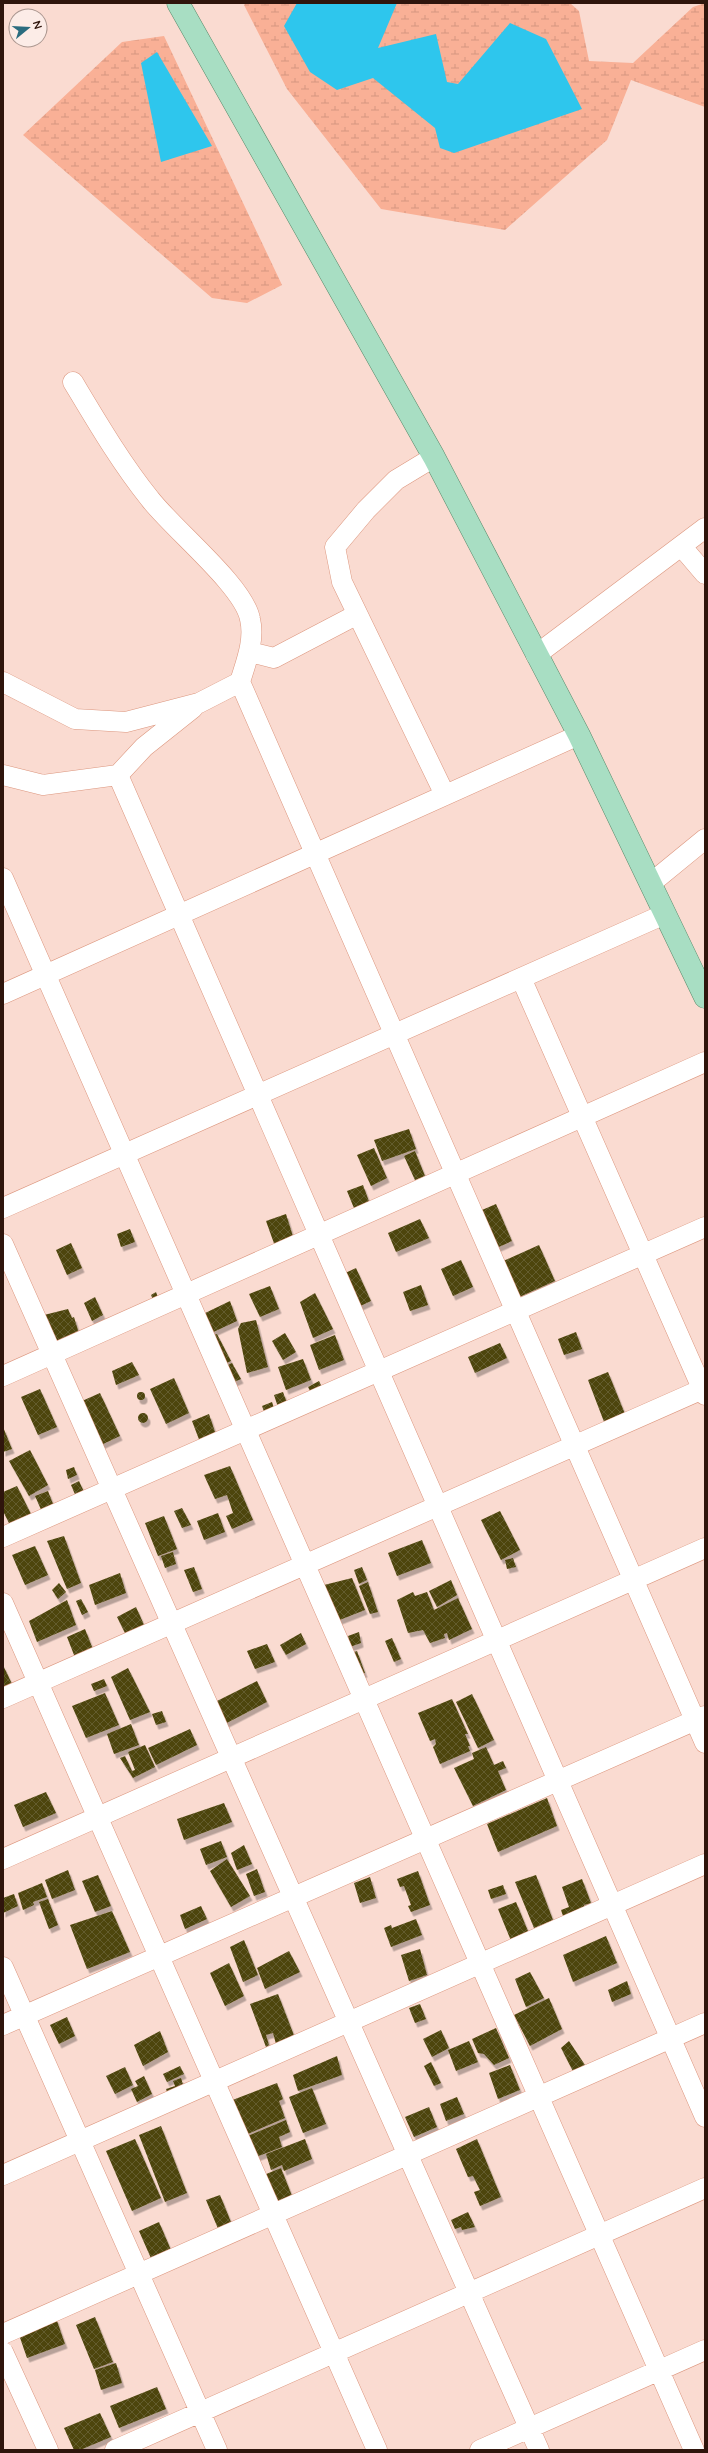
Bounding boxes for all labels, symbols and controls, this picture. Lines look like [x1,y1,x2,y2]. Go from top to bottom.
north arrow [8,8,48,48]
text: N [30,19,45,31]

